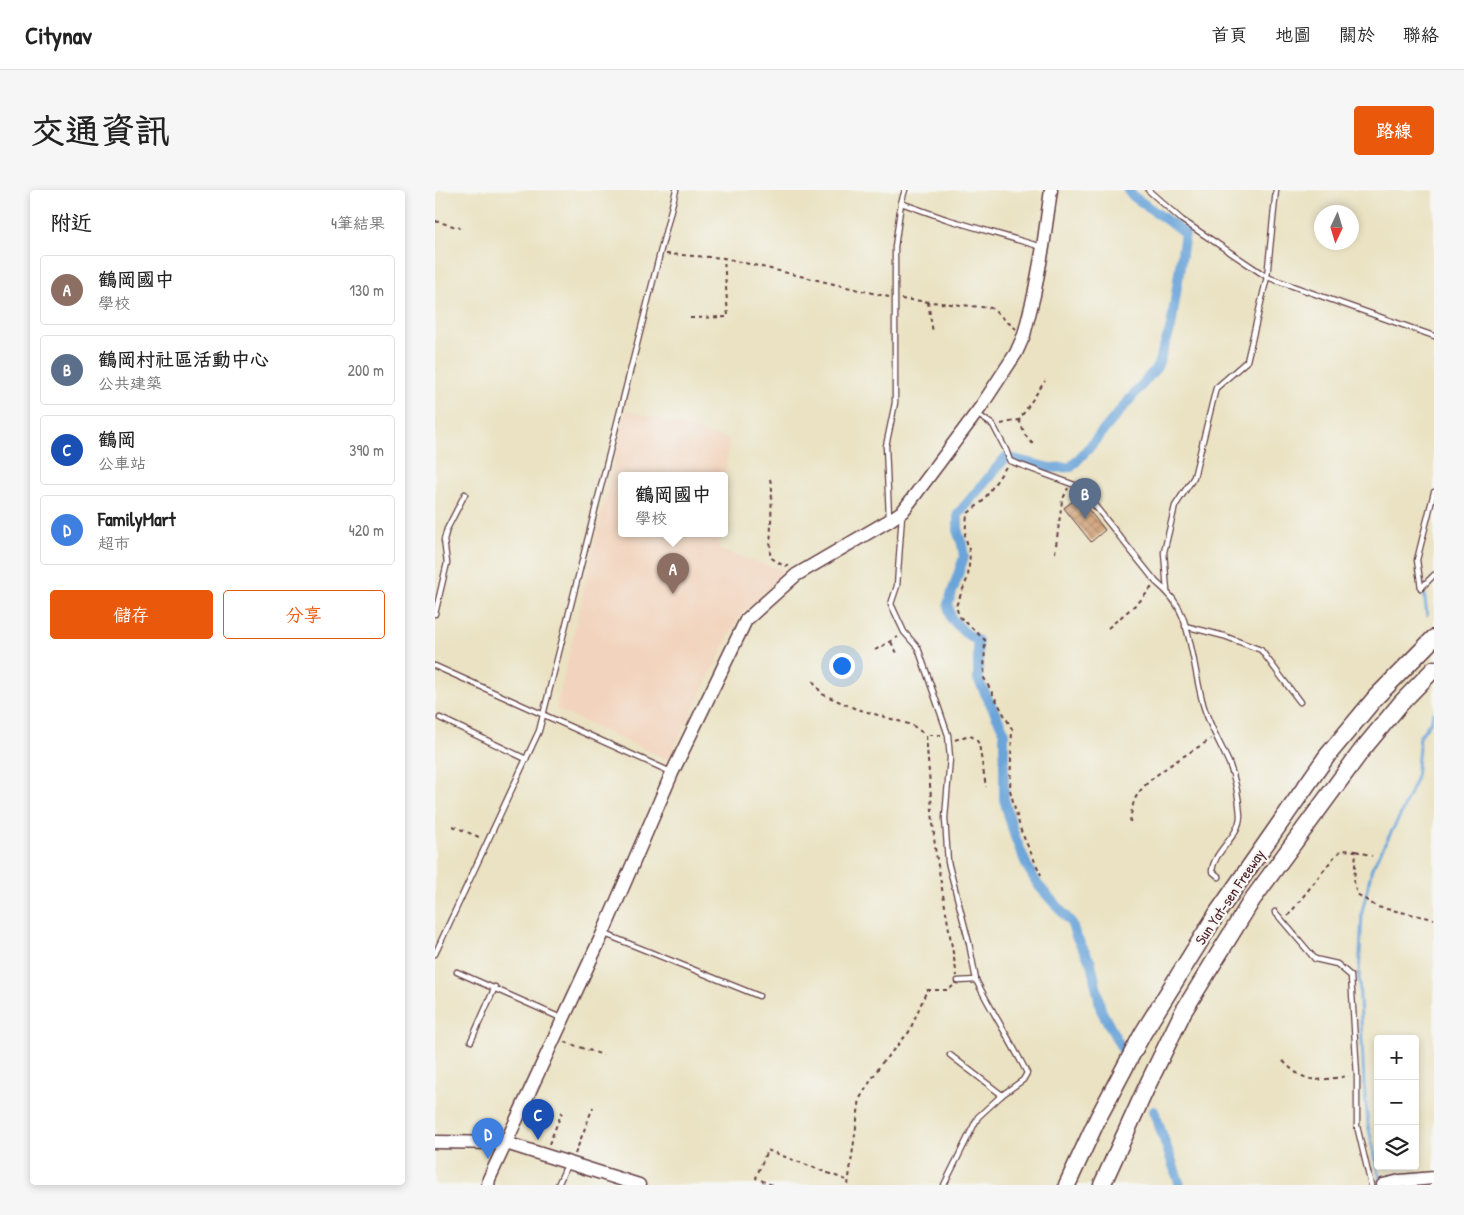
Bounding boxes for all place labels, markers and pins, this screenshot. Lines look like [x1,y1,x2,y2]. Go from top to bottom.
pin: B [1069,478,1101,519]
pin: A [657,553,689,594]
pin: C [522,1099,554,1140]
pin: D [472,1118,504,1159]

